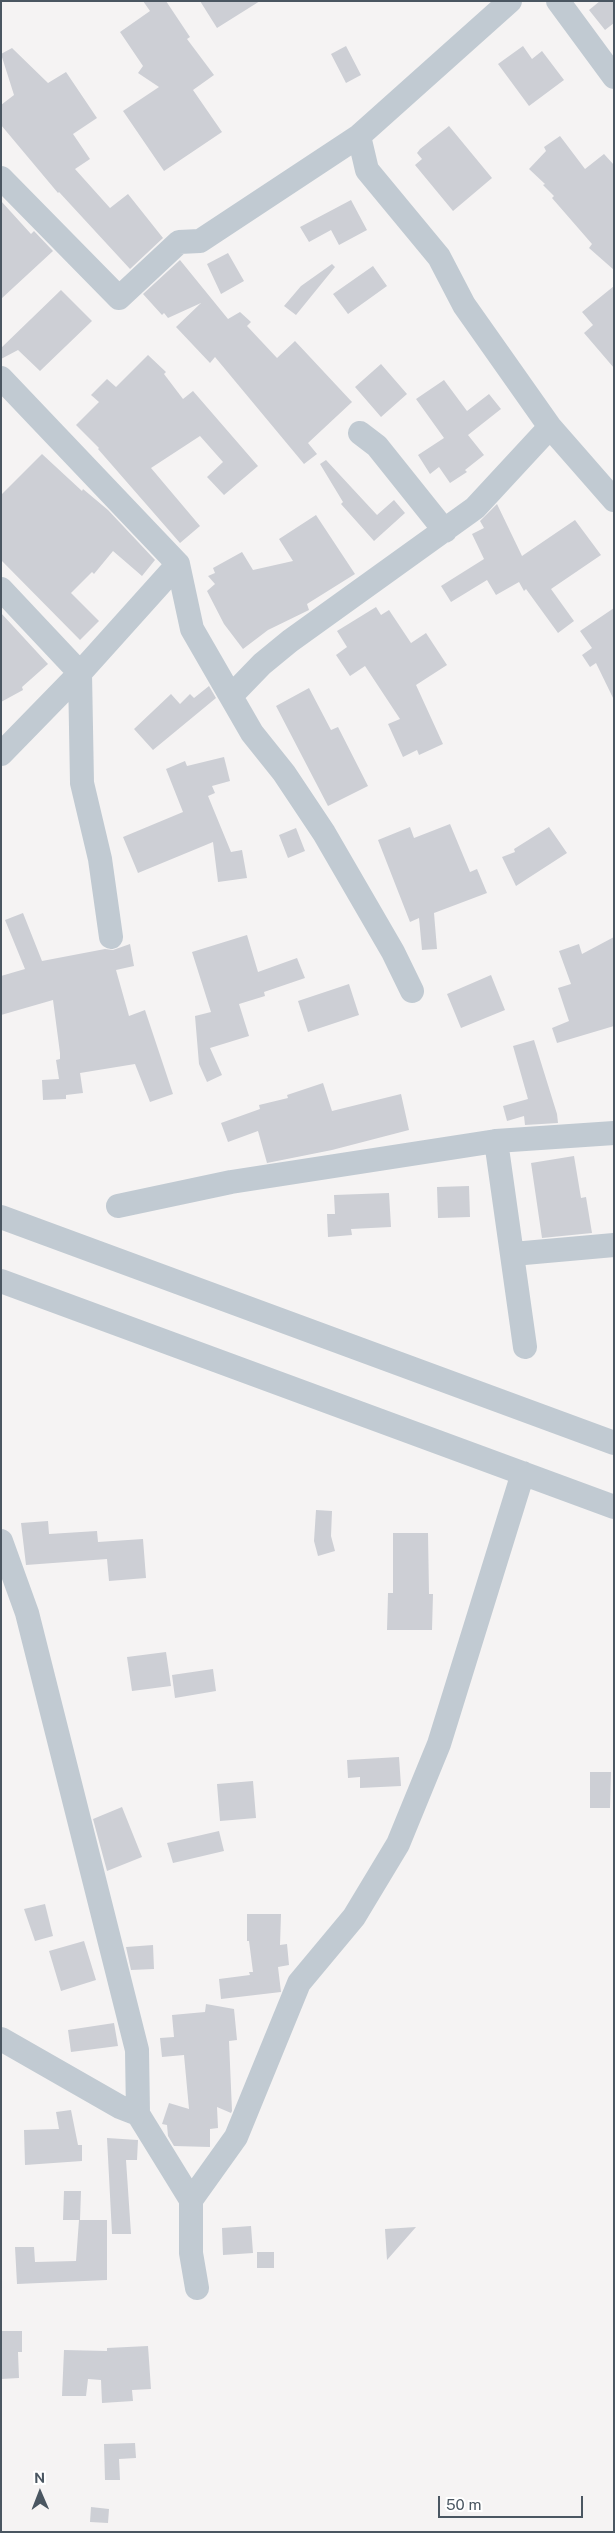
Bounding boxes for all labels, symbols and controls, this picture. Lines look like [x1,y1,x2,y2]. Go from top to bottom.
north arrow [15,2468,65,2518]
text: N [34,2470,45,2486]
scale bar [440,2486,585,2518]
text: 50 m [446,2496,481,2513]

